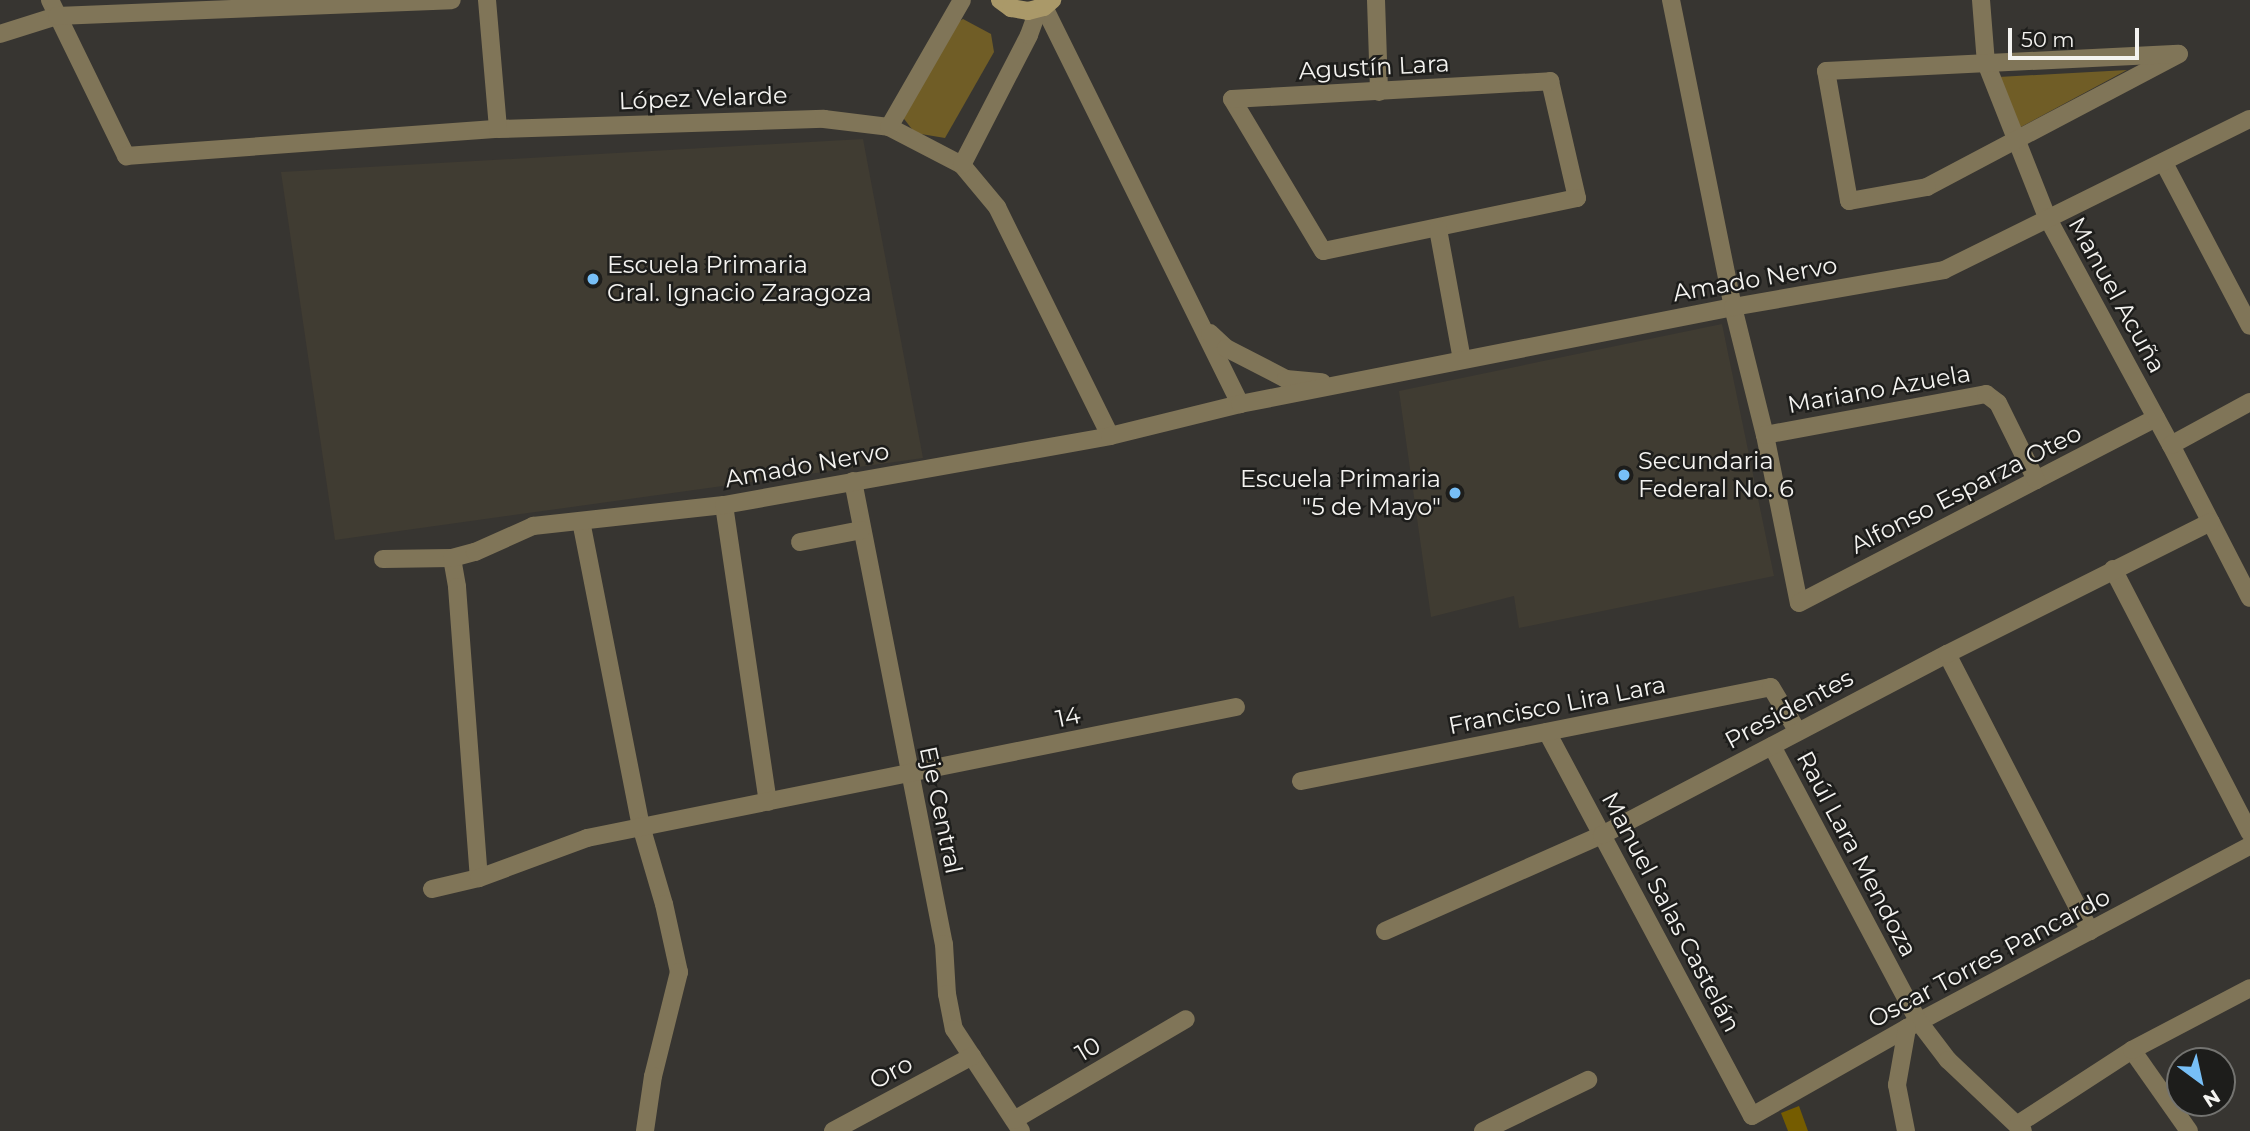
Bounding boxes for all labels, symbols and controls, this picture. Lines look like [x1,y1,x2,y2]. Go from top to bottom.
scale bar [2012,14,2143,58]
text: 50 m [2021,27,2075,52]
street label: Agustín Lara [1298,49,1450,85]
street label: López Velarde [618,81,788,115]
street label: Manuel Acuña [2062,212,2172,378]
street label: Amado Nervo [1671,250,1839,308]
place label: Escuela Primaria Gral. Ignacio Zaragoza [607,251,872,307]
marker: Escuela Primaria Gral. Ignacio Zaragoza [585,271,601,287]
street label: Mariano Azuela [1785,359,1973,419]
street label: Alfonso Esparza Oteo [1846,418,2086,560]
street label: Amado Nervo [723,436,891,494]
place label: Secundaria Federal No. 6 [1638,447,1794,503]
place label: Escuela Primaria "5 de Mayo" [1240,465,1441,521]
marker: Secundaria Federal No. 6 [1616,467,1632,483]
marker: Escuela Primaria "5 de Mayo" [1447,485,1463,501]
street label: Presidentes [1720,663,1858,755]
street label: Francisco Lira Lara [1446,670,1668,740]
street label: 14 [1053,700,1083,734]
street label: Eje Central [913,744,969,876]
street label: Raúl Lara Mendoza [1791,746,1923,962]
street label: Manuel Salas Castelán [1595,787,1747,1037]
street label: Oscar Torres Pancardo [1863,882,2115,1034]
street label: 10 [1070,1030,1106,1068]
north arrow [2166,1047,2236,1117]
street label: Oro [865,1049,917,1095]
text: N [2199,1085,2224,1112]

